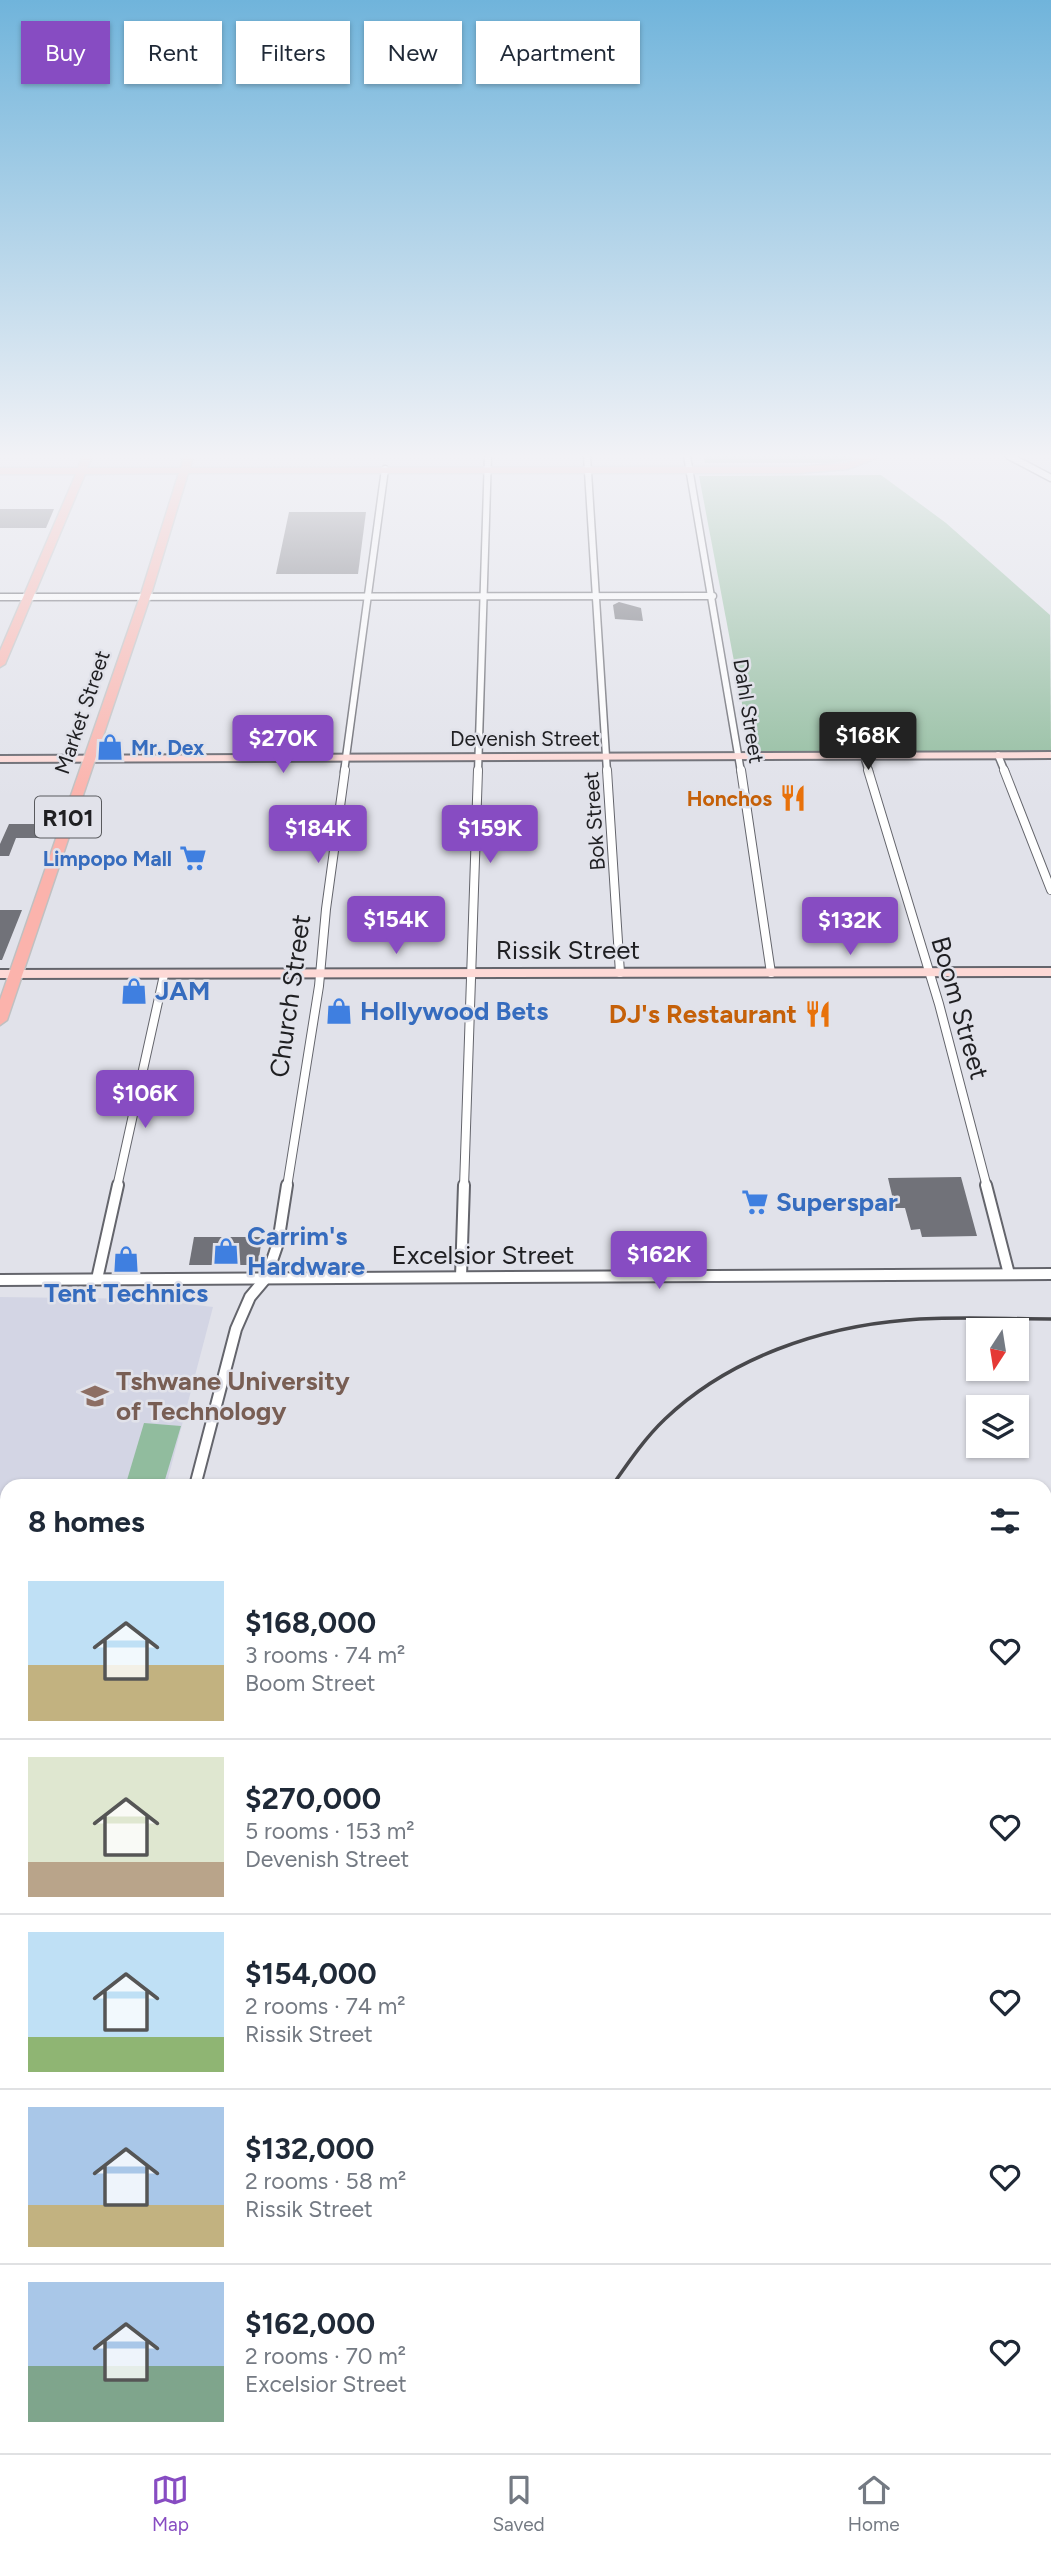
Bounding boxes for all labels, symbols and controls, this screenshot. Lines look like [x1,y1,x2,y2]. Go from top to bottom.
chip: Buy [21,21,110,84]
chip: Rent [124,21,222,84]
chip: Filters [236,21,350,84]
chip: New [364,21,462,84]
chip: Apartment [476,21,640,84]
street label: Market Street [49,647,115,777]
street label: Dahl Street [728,657,770,765]
pin: $168K [819,712,917,772]
pin: $270K [234,716,332,775]
text: $168K [835,721,901,749]
text: $270K [248,724,318,752]
street label: Devenish Street [450,726,600,751]
shop icon: Mr. Dex [95,732,125,762]
place label: Mr. Dex [131,735,205,760]
street label: Bok Street [578,771,610,871]
restaurant icon: Honchos [778,783,808,813]
place label: Honchos [687,786,772,811]
road number: R101 [35,796,101,838]
pin: $184K [269,806,367,865]
pin: $159K [441,806,539,865]
text: $184K [285,814,351,842]
text: $159K [458,814,522,842]
supermarket icon: Limpopo Mall [178,843,208,873]
place label: Limpopo Mall [43,846,172,871]
pin: $154K [347,897,445,956]
pin: $132K [801,898,899,957]
text: $154K [363,905,429,933]
text: $132K [818,906,882,934]
street label: Church Street [263,912,317,1080]
street label: Boom Street [924,933,996,1083]
street label: Rissik Street [496,934,640,966]
place label: JAM [155,975,210,1007]
shop icon: JAM [119,976,149,1006]
place label: Hollywood Bets [360,995,548,1027]
shop icon: Hollywood Bets [324,996,354,1026]
place label: DJ's Restaurant [609,998,797,1030]
restaurant icon: DJ's Restaurant [803,999,833,1029]
pin: $106K [96,1070,194,1130]
text: $106K [112,1079,178,1107]
place label: Superspar [776,1186,898,1218]
supermarket icon: Superspar [740,1187,770,1217]
place label: Carrim's Hardware [247,1220,365,1282]
pin: $162K [610,1232,708,1291]
shop icon: Carrim's Hardware [211,1236,241,1266]
street label: Excelsior Street [392,1239,575,1271]
text: $162K [627,1240,691,1268]
shop icon: Tent Technics [111,1244,141,1274]
place label: Tent Technics [44,1277,208,1309]
north arrow [966,1318,1029,1381]
map controls [966,1318,1029,1458]
place label: Tshwane University of Technology [116,1365,350,1427]
school or university icon: Tshwane University of Technology [80,1381,110,1411]
button: layers [966,1395,1029,1458]
icon: filters [986,1502,1024,1540]
text: 8 homes [28,1503,145,1540]
text: $168,000 [245,1604,376,1641]
icon: home [84,1609,168,1693]
icon: heart [986,1632,1024,1670]
text: 3 rooms · 74 m² [245,1641,405,1669]
text: Boom Street [245,1669,375,1697]
text: $270,000 [245,1780,381,1817]
icon: home [84,1785,168,1869]
icon: heart [986,1808,1024,1846]
text: 5 rooms · 153 m² [245,1817,415,1845]
text: Devenish Street [245,1845,409,1873]
text: $154,000 [245,1955,377,1992]
icon: home [84,1960,168,2044]
icon: heart [986,1983,1024,2021]
text: 2 rooms · 74 m² [245,1992,406,2020]
text: Rissik Street [245,2020,373,2048]
text: $132,000 [245,2130,374,2167]
icon: home [84,2135,168,2219]
icon: heart [986,2158,1024,2196]
text: 2 rooms · 58 m² [245,2167,406,2195]
text: Rissik Street [245,2195,373,2223]
text: $162,000 [245,2305,375,2342]
icon: home [84,2310,168,2394]
icon: heart [986,2333,1024,2371]
text: 2 rooms · 70 m² [245,2342,406,2370]
text: Excelsior Street [245,2370,407,2398]
tab: Map [151,2471,189,2536]
tab: Saved [492,2471,545,2536]
tab: Home [848,2471,900,2536]

